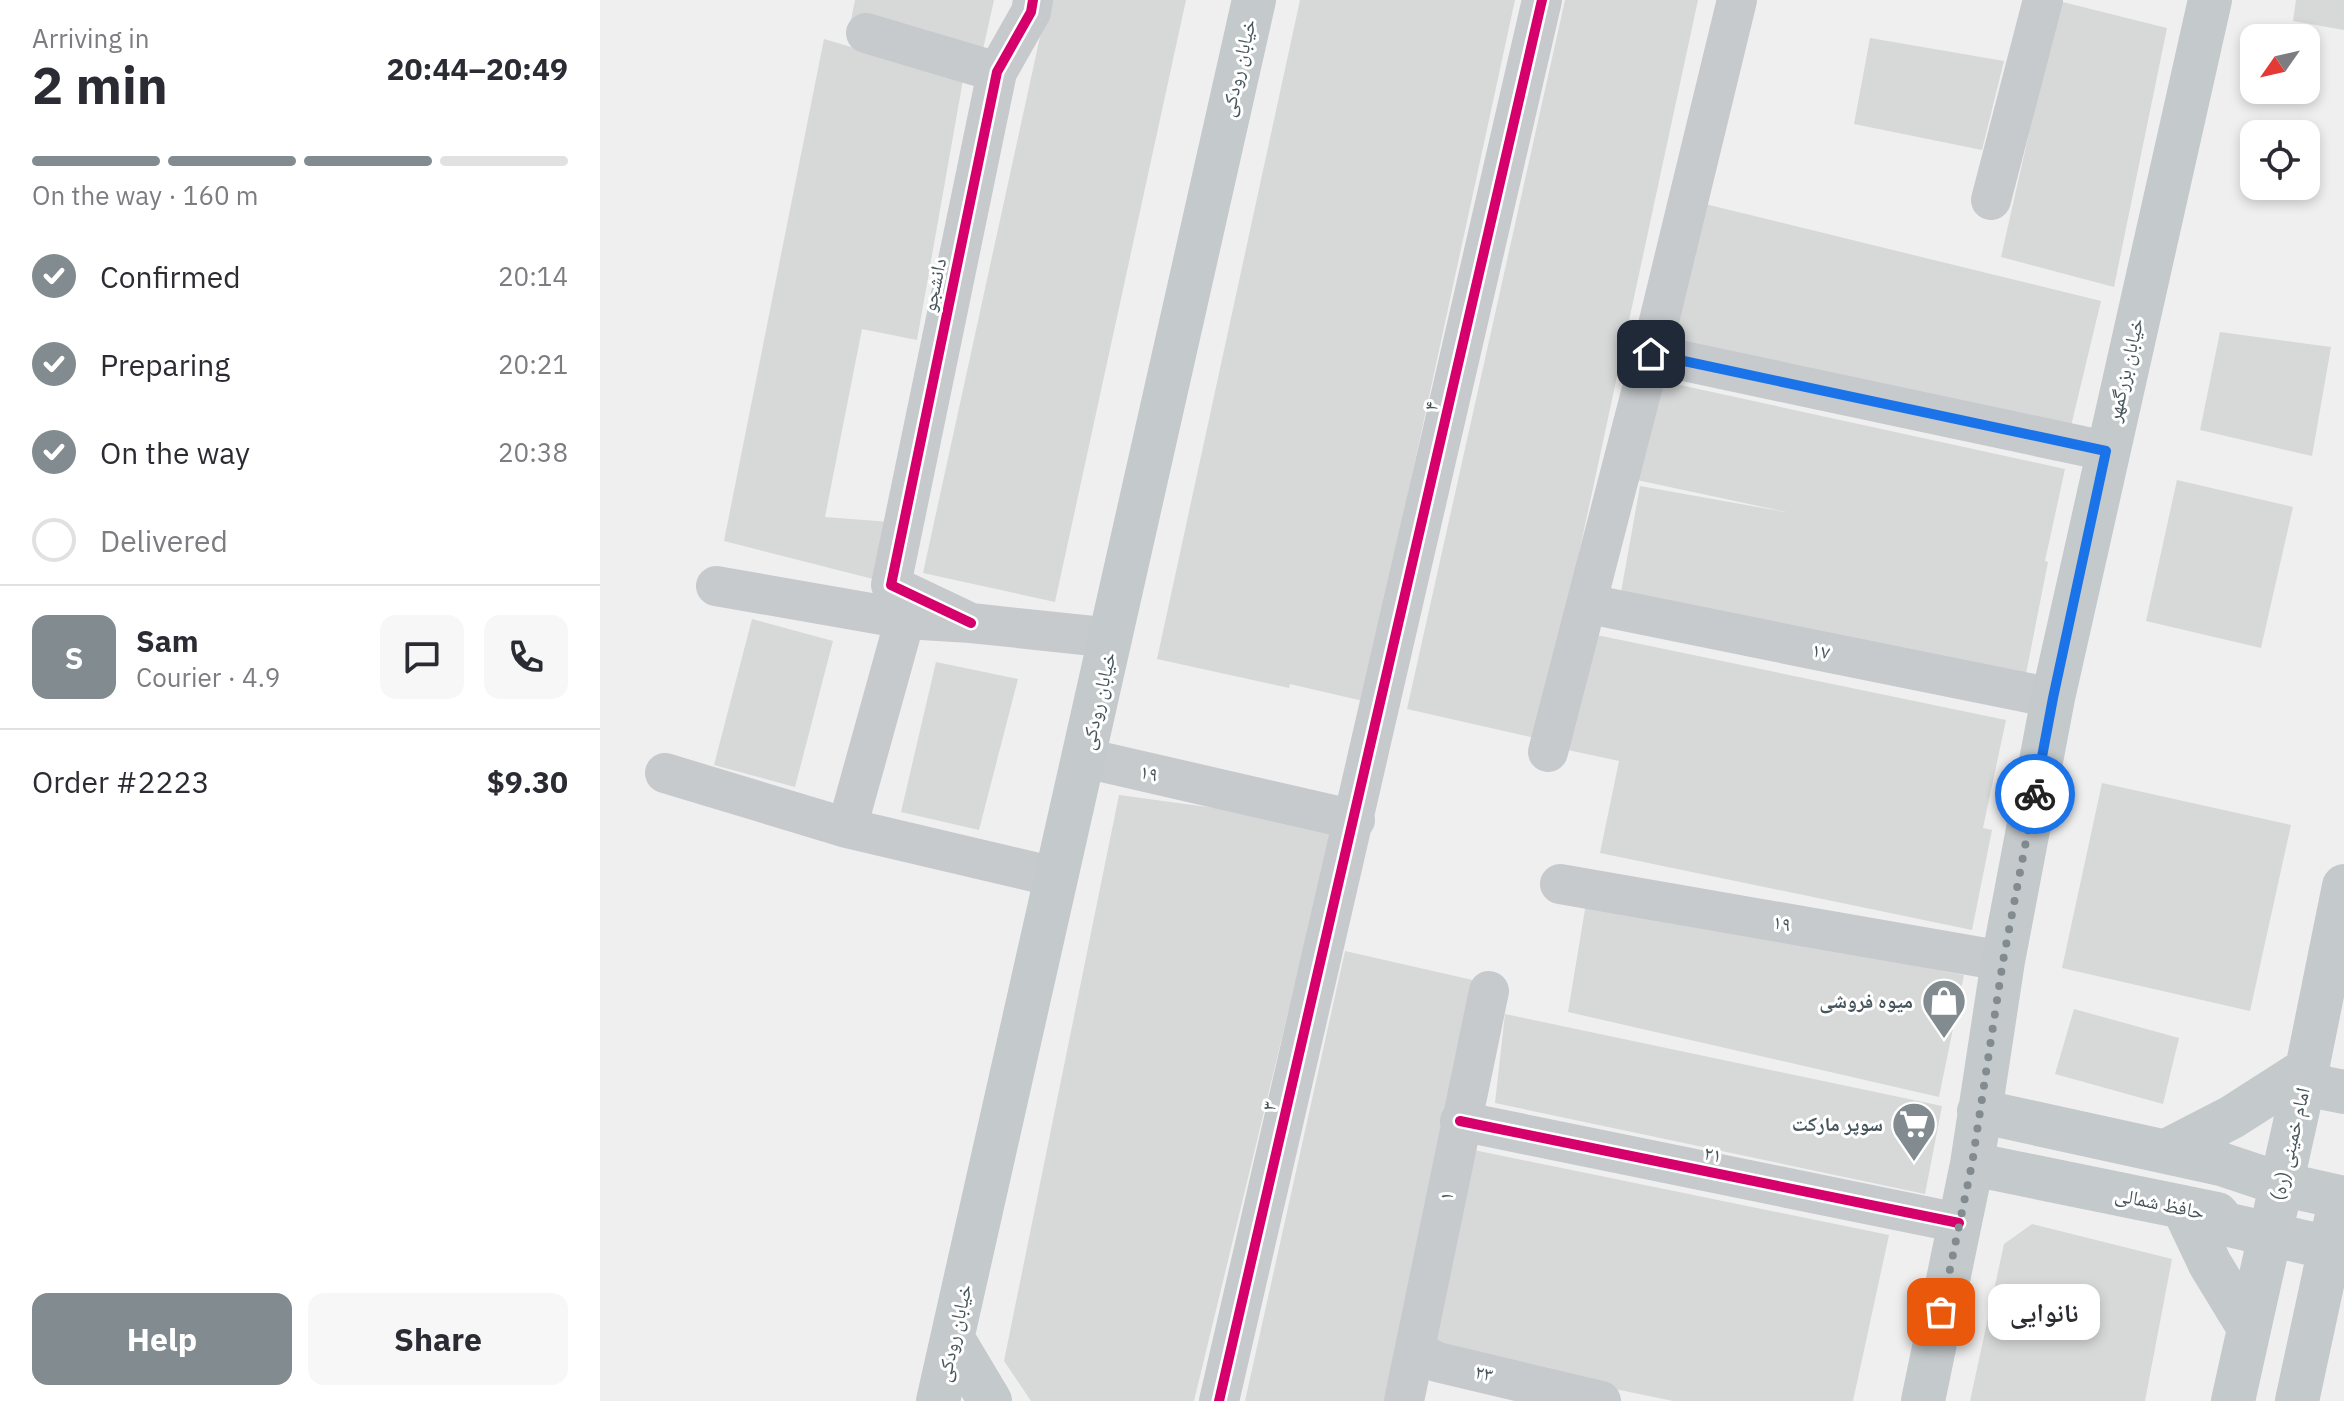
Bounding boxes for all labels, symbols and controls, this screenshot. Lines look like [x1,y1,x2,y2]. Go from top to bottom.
street label: خیابان رودکی [1213,16,1262,119]
text: Arriving in [32,21,149,55]
north arrow [2240,24,2320,104]
map controls [2240,24,2320,200]
text: 20:44–20:49 [387,49,568,88]
text: 2 min [32,51,168,118]
button: locate [2240,120,2320,200]
text: On the way · 160 m [32,178,258,212]
icon: check [32,254,76,298]
street label: دانشجو [915,255,952,314]
text: Confirmed [100,257,241,296]
text: 20:14 [498,259,568,293]
street label: خیابان بزرگمهر [2099,315,2150,425]
pin [1617,320,1685,388]
icon: home [1629,332,1673,376]
icon: check [32,342,76,386]
text: Preparing [100,345,230,384]
text: 20:21 [498,347,568,381]
street label: ۴ [1416,398,1445,413]
icon: check [32,430,76,474]
text: On the way [100,433,250,472]
text: 20:38 [498,435,568,469]
text: Delivered [100,521,228,560]
button: chat [380,615,464,699]
button: phone [484,615,568,699]
text: Sam [136,621,199,660]
street label: ۱۷ [1810,636,1833,665]
text: S [65,638,83,677]
street label: خیابان رودکی [1073,649,1122,752]
text: Courier · 4.9 [136,660,280,694]
courier [1995,754,2075,834]
street label: ۱۹ [1137,757,1161,788]
text: Order #2223 [32,762,209,801]
text: $9.30 [487,762,568,801]
icon: bike [2013,772,2057,816]
street label: ۱۹ [1771,908,1793,937]
shop icon: میوه فروشی [1920,977,1968,1040]
place label: میوه فروشی [1819,987,1913,1014]
street label: امام خمینی (ره) [2263,1085,2317,1203]
street label: ۳ [1254,1098,1283,1113]
supermarket icon: سوپر مارکت [1890,1100,1938,1163]
place label: سوپر مارکت [1792,1110,1883,1137]
street label: ۲۱ [1702,1138,1725,1169]
street label: حافظ شمالی [2113,1180,2208,1225]
street label: ۱ [1431,1189,1460,1203]
pin [1907,1278,1975,1346]
street label: خیابان رودکی [929,1281,978,1384]
callout: نانوایی [1989,1284,2101,1340]
icon: bag [1919,1290,1963,1334]
button: Help [32,1293,292,1385]
button: Share [308,1293,568,1385]
text: نانوایی [2010,1295,2078,1329]
street label: ۲۳ [1472,1357,1496,1388]

